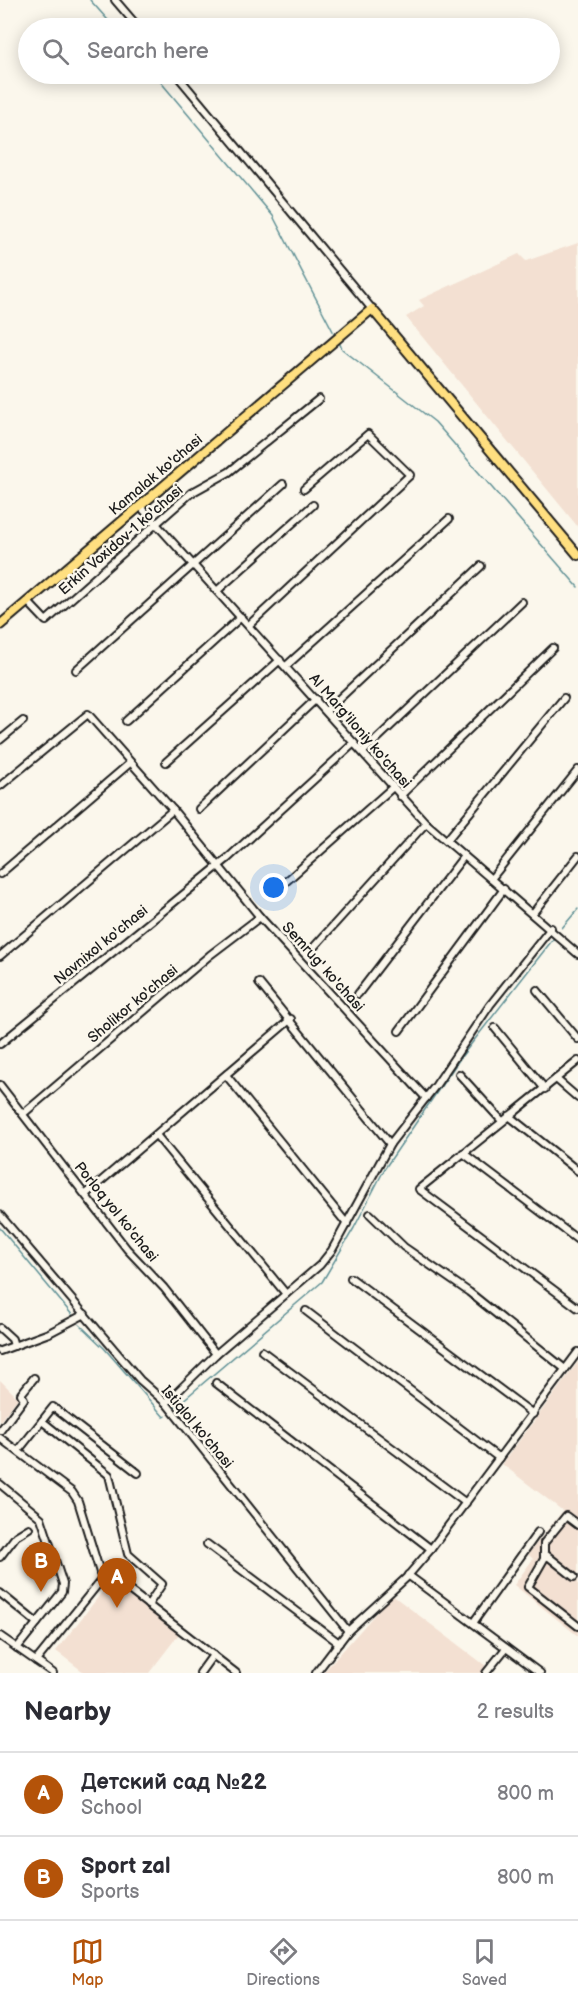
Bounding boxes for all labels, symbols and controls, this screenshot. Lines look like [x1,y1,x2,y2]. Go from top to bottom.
search box [18,18,560,84]
icon: search [39,35,72,68]
text: Search here [87,38,209,65]
street label: Kamalak ko'chasi [105,430,207,520]
street label: Erkin Voxidov-1 ko'chasi [55,481,187,599]
street label: Al Marg'iloniy ko'chasi [305,670,415,792]
your location [259,873,288,902]
street label: Navnixol ko'chasi [50,901,152,989]
street label: Semrug' ko'chasi [278,918,368,1016]
street label: Sholikor ko'chasi [84,961,182,1047]
street label: Porloq yol ko'chasi [70,1158,162,1266]
street label: Istiqlol ko'chasi [157,1382,237,1472]
pin: B [22,1542,60,1592]
pin: A [98,1558,136,1608]
text: Nearby [24,1697,111,1728]
text: 2 results [477,1700,554,1724]
text: Детский сад №22 [81,1769,267,1796]
text: A [37,1782,50,1806]
text: 800 m [497,1782,554,1806]
text: School [81,1796,142,1820]
text: Sport zal [81,1853,170,1880]
text: B [36,1866,51,1890]
text: 800 m [497,1866,554,1890]
text: Sports [81,1880,139,1904]
tab: Map [71,1935,104,1990]
tab: Directions [246,1935,320,1990]
tab: Saved [462,1935,507,1990]

